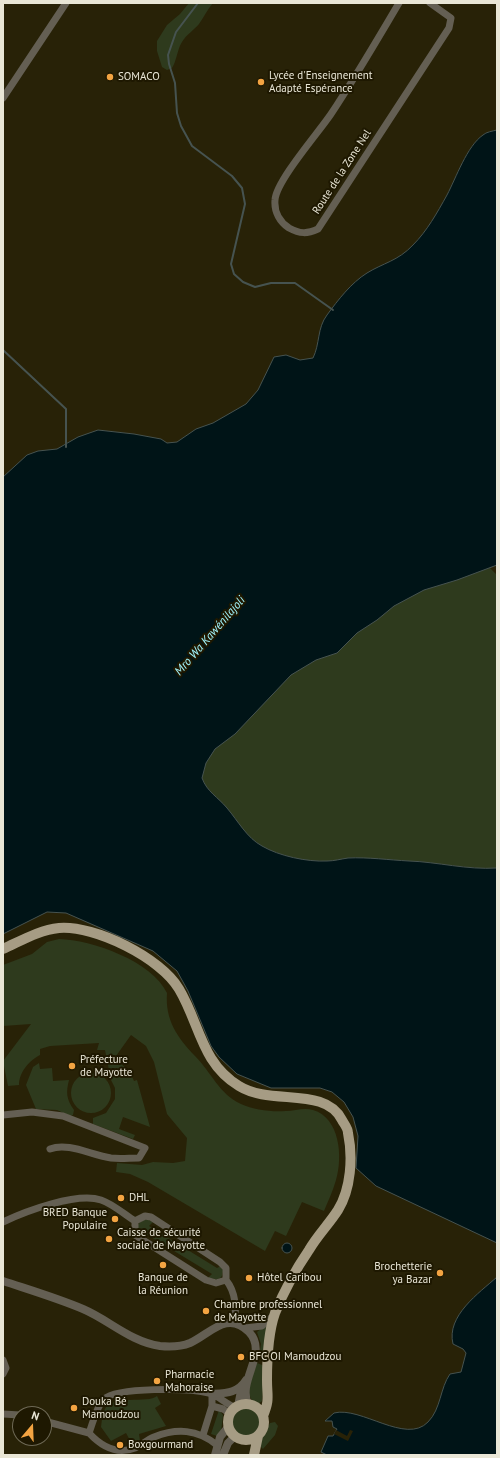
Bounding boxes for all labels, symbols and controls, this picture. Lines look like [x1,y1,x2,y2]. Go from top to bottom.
place label: Lycée d'Enseignement Adapté Espérance [269,69,372,95]
place label: SOMACO [118,70,160,84]
marker: SOMACO [105,72,115,82]
marker: Lycée d'Enseignement Adapté Espérance [256,77,266,87]
street label: Route de la Zone Nel [310,127,374,217]
water label: Mro Wa Kawénilajoli [172,593,248,679]
place label: Préfecture de Mayotte [80,1053,132,1079]
marker: Préfecture de Mayotte [67,1061,77,1071]
place label: DHL [129,1191,149,1205]
marker: DHL [116,1193,126,1203]
place label: BRED Banque Populaire [43,1206,107,1232]
marker: BRED Banque Populaire [110,1214,120,1224]
place label: Caisse de sécurité sociale de Mayotte [117,1226,205,1252]
marker: Caisse de sécurité sociale de Mayotte [104,1234,114,1244]
marker: Banque de la Réunion [158,1260,168,1270]
place label: Brochetterie ya Bazar [374,1260,432,1286]
marker: Brochetterie ya Bazar [435,1268,445,1278]
place label: Banque de la Réunion [138,1271,188,1297]
place label: Hôtel Caribou [257,1271,322,1285]
marker: Hôtel Caribou [244,1273,254,1283]
place label: Chambre professionnel de Mayotte [214,1298,322,1324]
marker: Chambre professionnel de Mayotte [201,1306,211,1316]
place label: BFC OI Mamoudzou [249,1350,341,1364]
marker: BFC OI Mamoudzou [236,1352,246,1362]
place label: Pharmacie Mahoraise [165,1368,214,1394]
marker: Pharmacie Mahoraise [152,1376,162,1386]
place label: Douka Bé Mamoudzou [82,1395,139,1421]
marker: Douka Bé Mamoudzou [69,1403,79,1413]
north arrow [12,1406,52,1446]
text: N [30,1408,41,1423]
place label: Boxgourmand [128,1438,193,1452]
marker: Boxgourmand [115,1440,125,1450]

